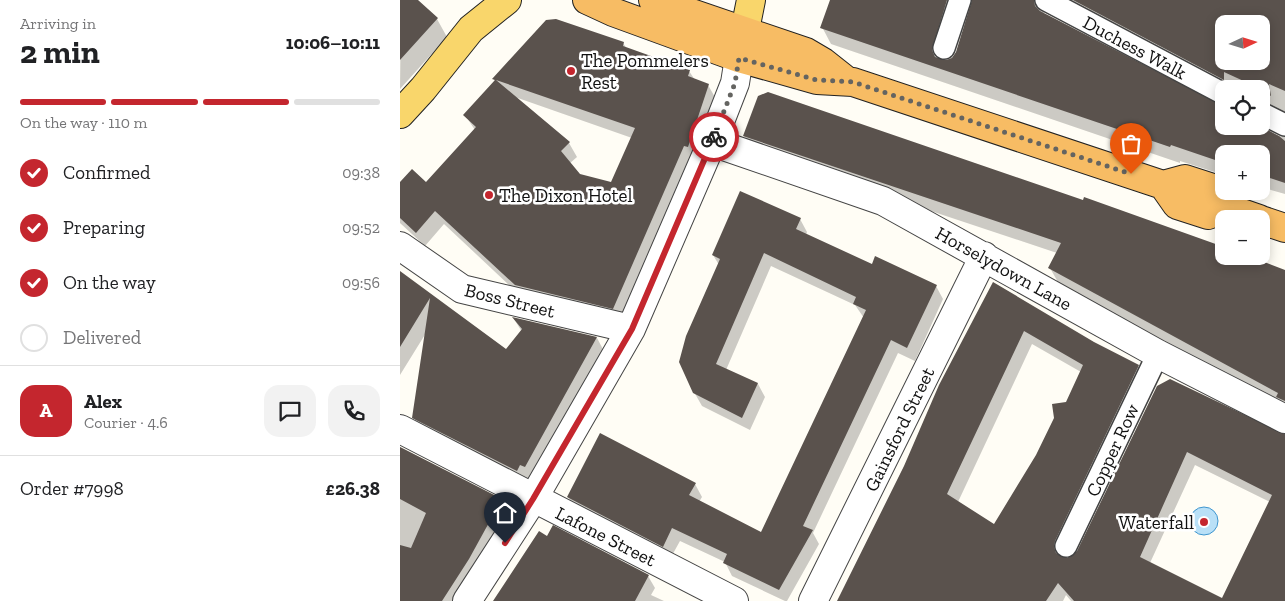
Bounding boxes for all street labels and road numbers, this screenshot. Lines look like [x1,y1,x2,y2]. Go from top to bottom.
street label: Duchess Walk [1079,11,1190,84]
street label: Horselydown Lane [932,221,1076,315]
street label: Boss Street [462,278,557,323]
street label: Gainsford Street [859,363,939,495]
street label: Copper Row [1081,400,1144,500]
street label: Lafone Street [552,501,660,572]

